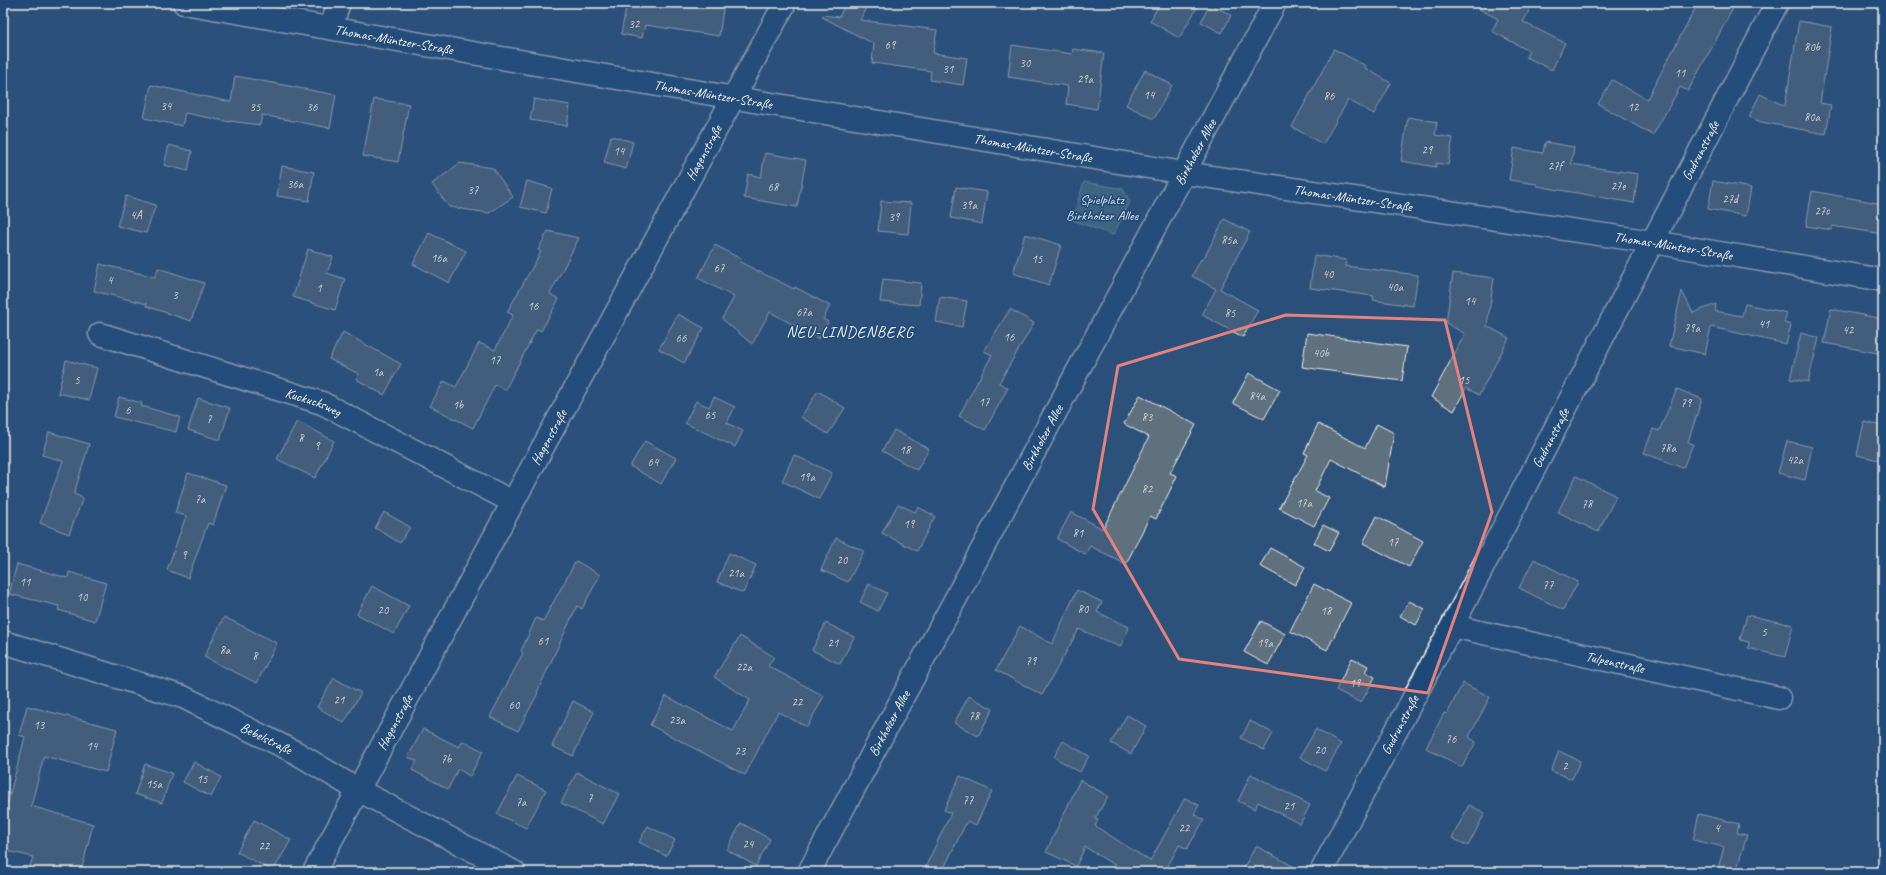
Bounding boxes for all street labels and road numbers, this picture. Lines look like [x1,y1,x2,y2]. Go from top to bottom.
street label: Thomas-Müntzer-Straße [333,21,456,58]
street label: Thomas-Müntzer-Straße [653,76,775,113]
street label: Birkholzer Allee [1171,115,1220,188]
street label: Gudrunstraße [1678,117,1723,183]
street label: Hagenstraße [682,121,726,183]
street label: Thomas-Müntzer-Straße [972,129,1095,166]
street label: Thomas-Müntzer-Straße [1292,181,1415,215]
street label: Thomas-Müntzer-Straße [1613,228,1735,264]
street label: Kuckucksweg [283,384,345,421]
street label: Birkholzer Allee [1017,400,1067,473]
street label: Gudrunstraße [1528,404,1573,470]
street label: Hagenstraße [526,405,571,468]
street label: Tulpenstraße [1584,647,1647,677]
street label: Birkholzer Allee [864,686,914,759]
street label: Hagenstraße [373,690,417,753]
street label: Gudrunstraße [1377,691,1423,757]
street label: Bebelstraße [238,718,296,758]

